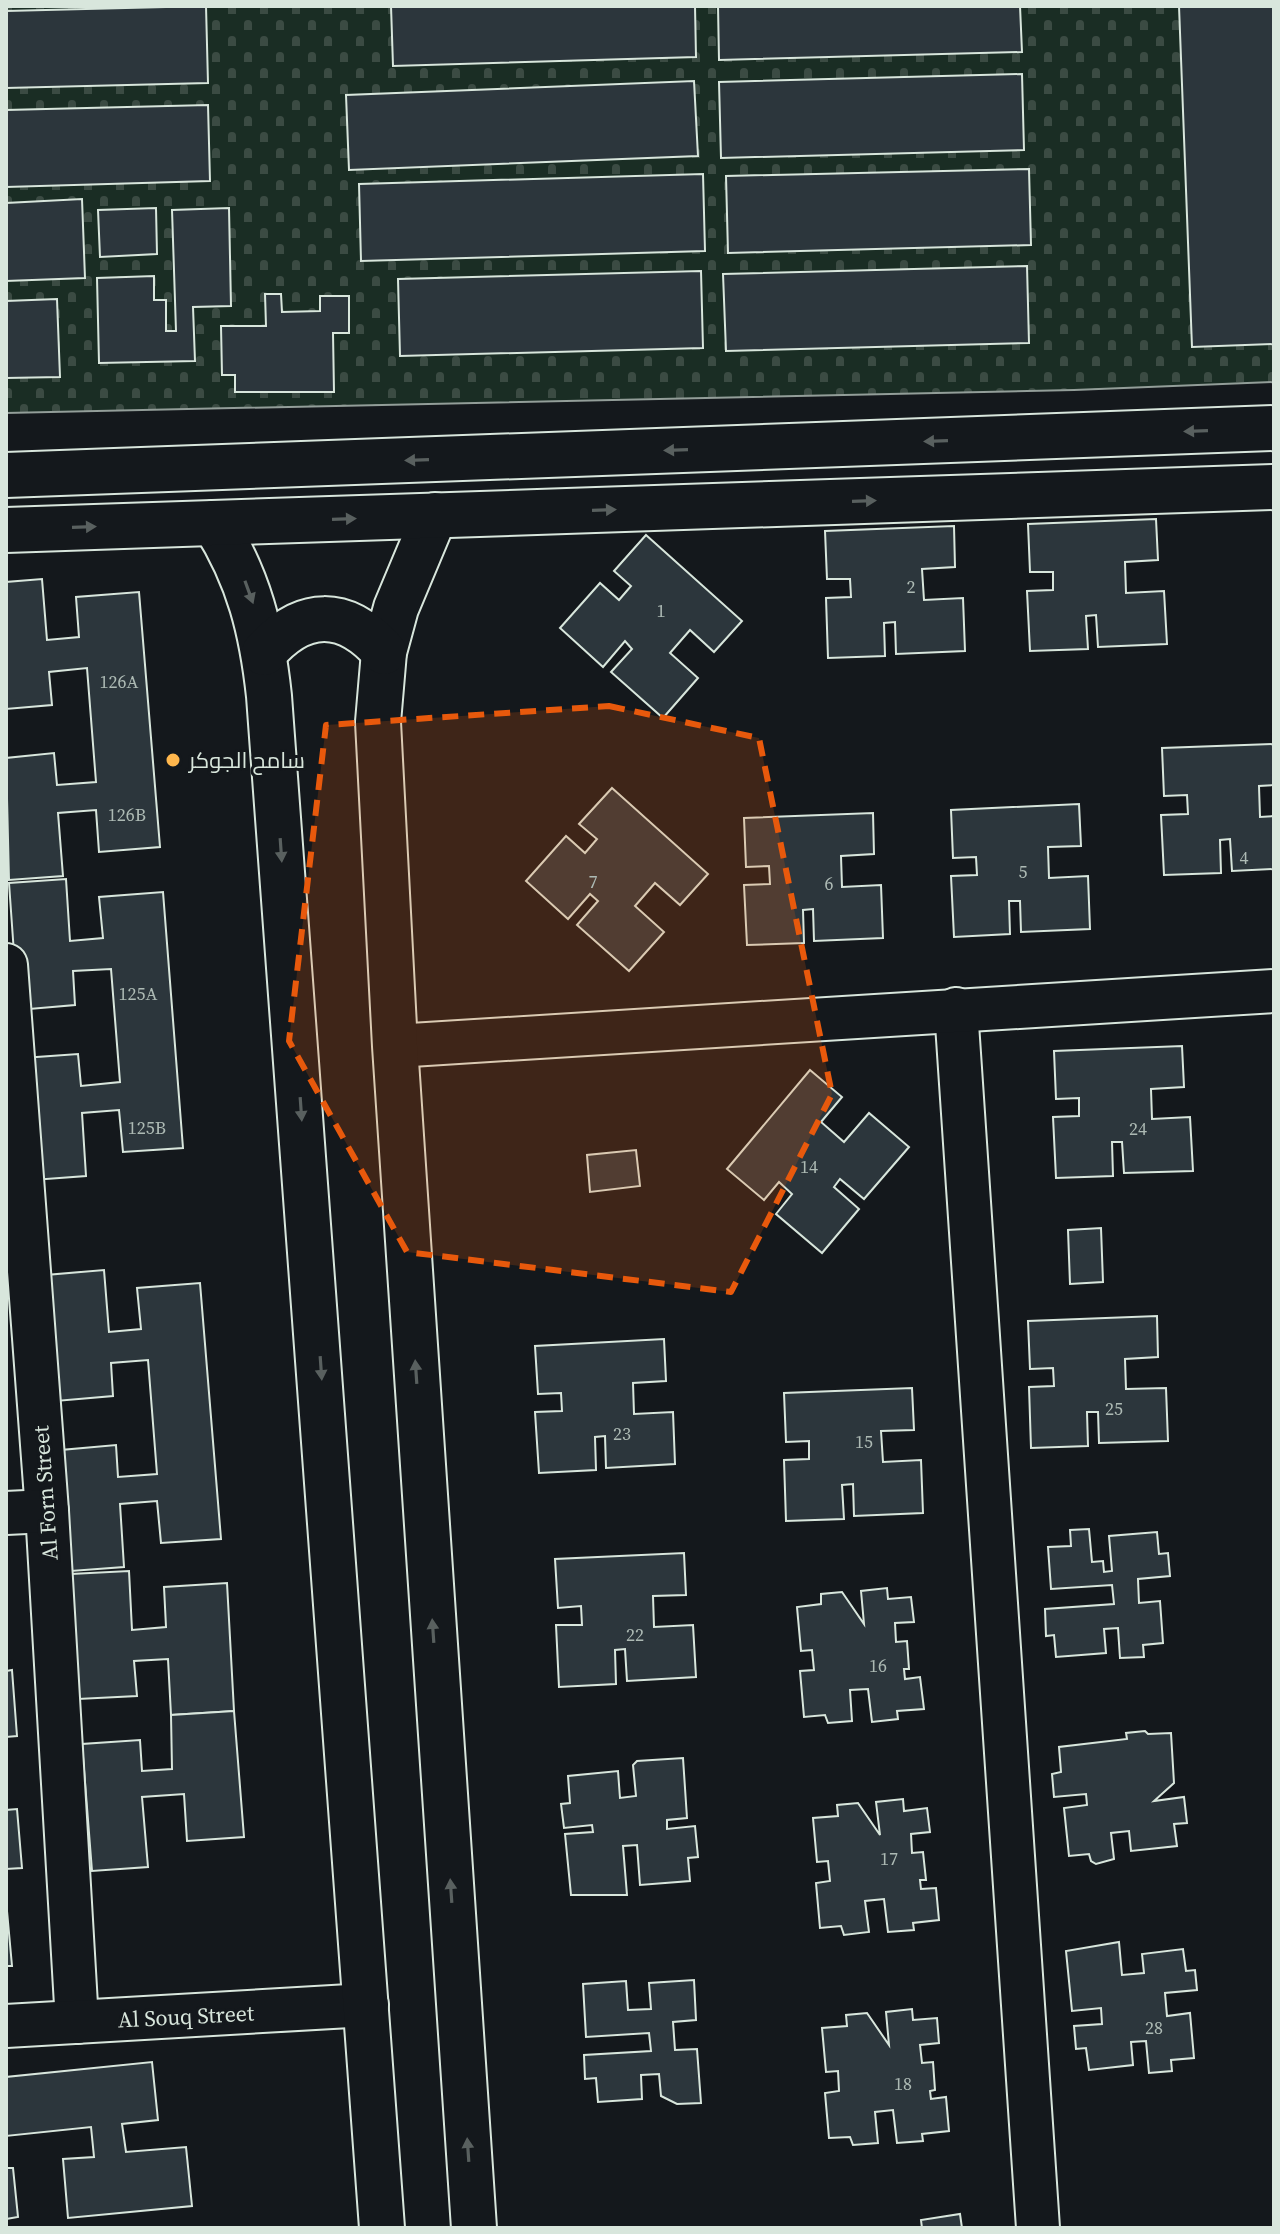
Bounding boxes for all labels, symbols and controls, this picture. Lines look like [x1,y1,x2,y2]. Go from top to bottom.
one-way arrow [1183,425,1208,438]
one-way arrow [923,434,948,447]
one-way arrow [663,444,688,457]
one-way arrow [404,453,429,466]
one-way arrow [851,494,877,507]
one-way arrow [592,503,617,516]
one-way arrow [332,512,357,525]
one-way arrow [72,521,97,534]
house number: 2 [907,574,916,599]
one-way arrow [244,581,256,605]
house number: 1 [657,598,666,623]
house number: 126A [100,669,139,694]
place label: سامح الجوكر [187,745,305,775]
marker: سامح الجوكر [164,751,182,769]
house number: 126B [108,802,146,827]
one-way arrow [275,838,288,863]
house number: 4 [1240,845,1249,870]
house number: 5 [1019,859,1028,884]
house number: 7 [589,869,598,894]
house number: 6 [825,871,834,896]
house number: 125A [119,981,158,1006]
one-way arrow [295,1097,308,1122]
house number: 125B [128,1115,166,1140]
house number: 24 [1129,1116,1147,1141]
house number: 14 [800,1154,818,1179]
one-way arrow [315,1356,328,1381]
one-way arrow [409,1359,422,1384]
house number: 25 [1105,1396,1123,1421]
house number: 23 [613,1421,631,1446]
street label: Al Forn Street [25,1424,65,1561]
house number: 15 [855,1429,873,1454]
one-way arrow [426,1618,439,1643]
house number: 22 [626,1622,644,1647]
house number: 16 [869,1653,887,1678]
house number: 17 [880,1846,898,1871]
one-way arrow [444,1878,457,1903]
street label: Al Souq Street [117,1997,256,2035]
house number: 28 [1145,2015,1163,2040]
house number: 18 [894,2071,912,2096]
one-way arrow [461,2137,474,2162]

